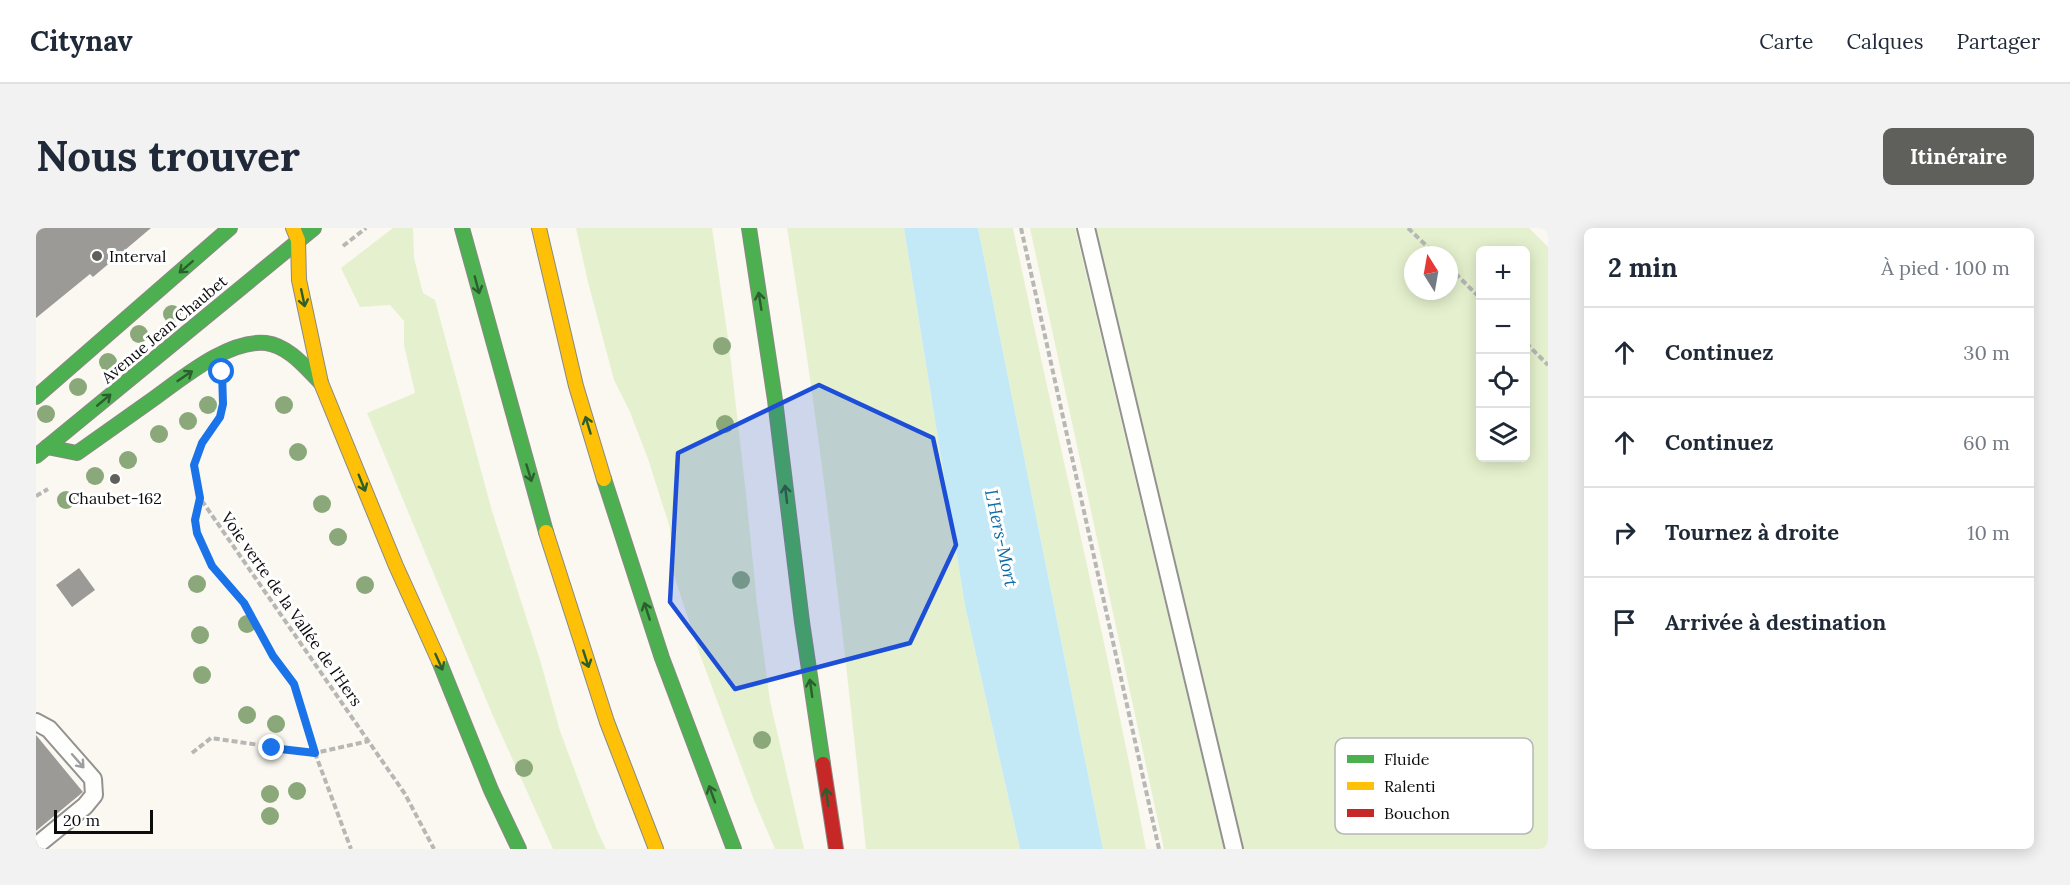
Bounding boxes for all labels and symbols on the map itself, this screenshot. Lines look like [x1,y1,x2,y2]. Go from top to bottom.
place label: Interval [109,246,166,266]
north arrow [1404,246,1458,300]
marker: Interval [90,249,104,263]
one-way arrow [179,260,195,274]
street label: Avenue Jean Chaubet [96,270,231,388]
one-way arrow [472,275,484,294]
one-way arrow [298,288,309,308]
one-way arrow [754,292,765,312]
route start [208,358,234,384]
one-way arrow [176,370,193,382]
one-way arrow [96,393,111,407]
one-way arrow [582,416,593,435]
one-way arrow [524,463,535,482]
marker: Chaubet-162 [108,472,122,486]
one-way arrow [357,474,368,492]
one-way arrow [781,485,792,505]
water label: L'Hers-Mort [980,487,1023,589]
place label: Chaubet-162 [68,488,162,508]
street label: Voie verte de la Vallée de l'Hers [217,507,367,710]
one-way arrow [640,602,651,621]
one-way arrow [582,649,593,668]
one-way arrow [434,653,445,671]
one-way arrow [806,678,817,698]
route end [258,734,284,760]
legend [1335,738,1533,834]
text: Fluide [1384,749,1430,769]
one-way arrow [71,753,85,768]
text: Ralenti [1384,776,1436,796]
one-way arrow [706,786,717,804]
one-way arrow [822,788,833,808]
text: Bouchon [1384,803,1450,823]
scale bar [54,807,153,834]

